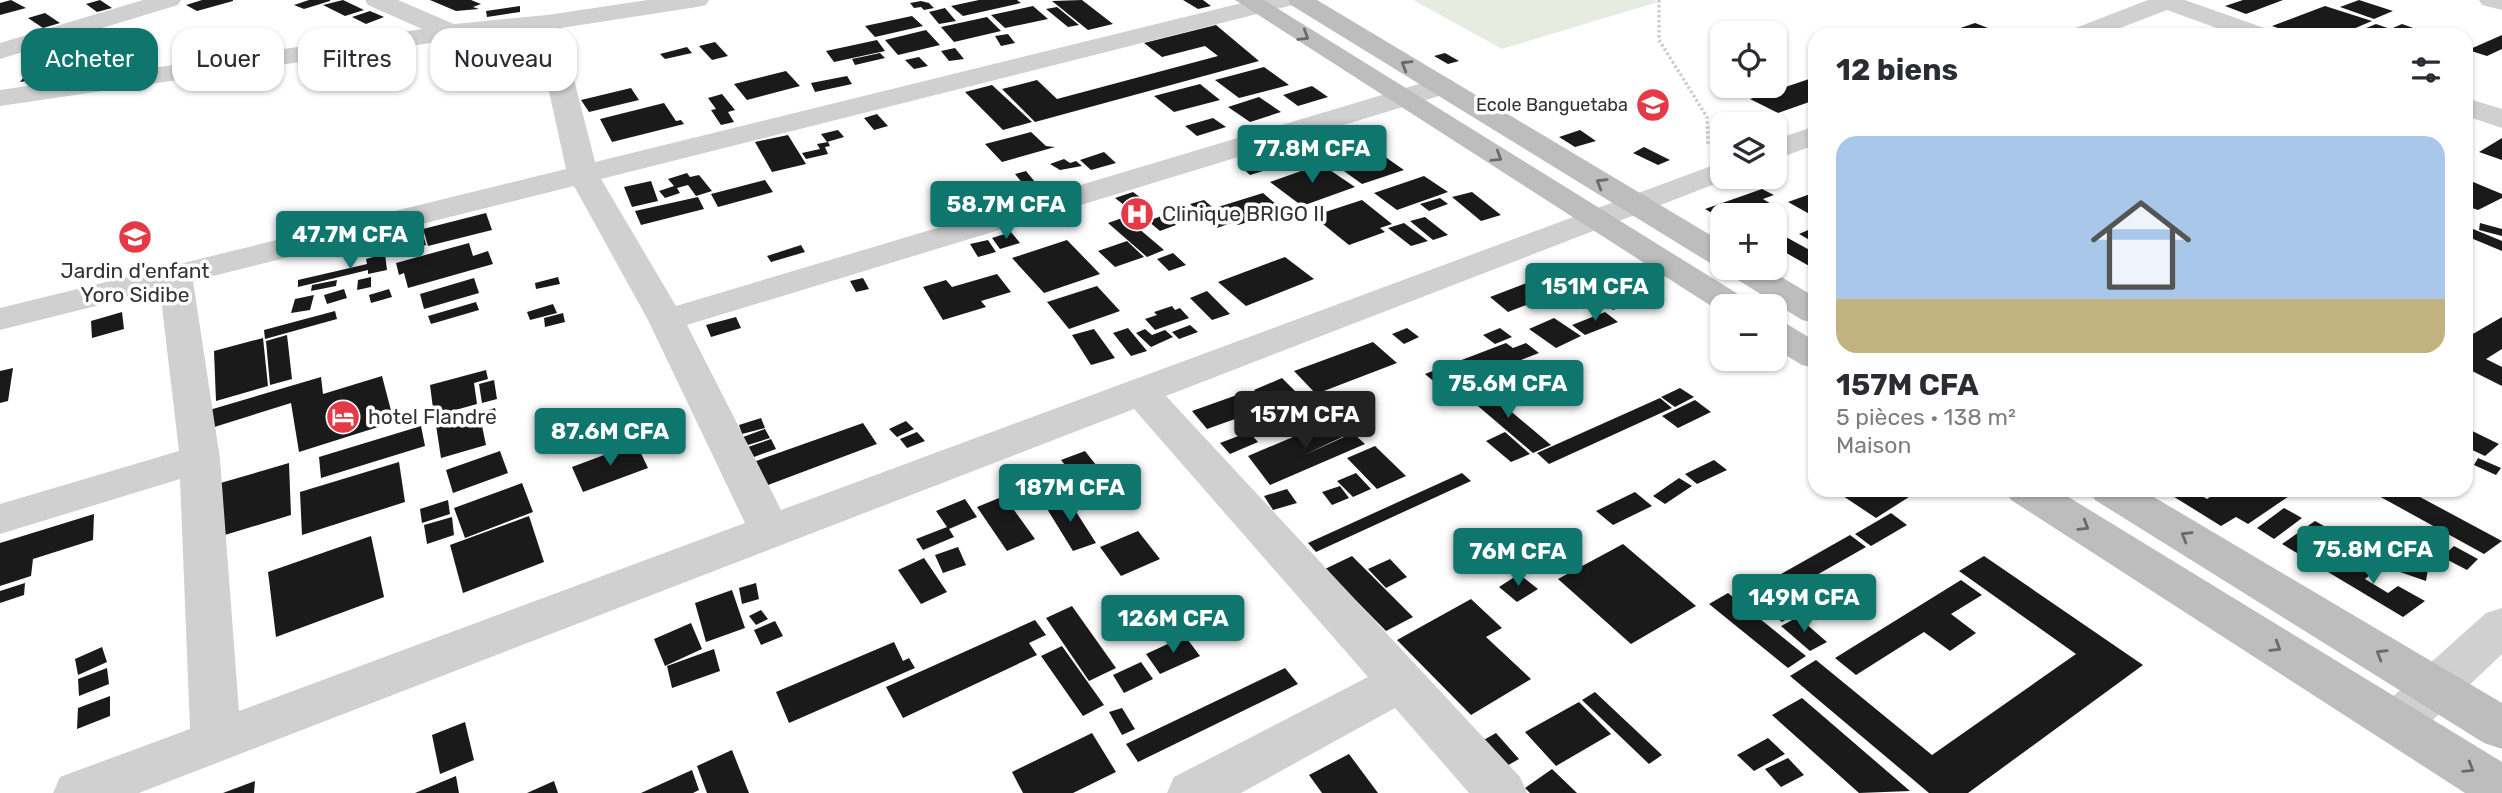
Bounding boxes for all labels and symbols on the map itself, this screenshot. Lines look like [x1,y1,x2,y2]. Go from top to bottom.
one-way arrow [1297,28,1310,41]
one-way arrow [1401,60,1414,73]
school or university icon: Ecole Banguetaba [1634,86,1672,124]
place label: Ecole Banguetaba [1476,94,1628,116]
pin: 77.8M CFA [1232,125,1392,185]
one-way arrow [1489,149,1502,162]
one-way arrow [1595,178,1608,191]
pin: 58.7M CFA [926,182,1086,241]
hospital icon: Clinique BRIGO II [1118,195,1156,233]
place label: Clinique BRIGO II [1162,201,1325,226]
pin: 47.7M CFA [270,212,430,271]
school or university icon: Jardin d'enfant Yoro Sidibe [116,218,154,256]
place label: Jardin d'enfant Yoro Sidibe [60,258,210,307]
pin: 151M CFA [1523,264,1667,323]
pin: 75.6M CFA [1428,360,1588,420]
pin: 157M CFA [1233,392,1377,451]
hotel icon: hotel Flandre [324,398,362,436]
place label: hotel Flandre [368,404,497,429]
pin: 87.6M CFA [530,408,690,468]
pin: 187M CFA [998,464,1142,524]
one-way arrow [2076,518,2089,531]
pin: 75.8M CFA [2293,526,2453,586]
pin: 76M CFA [1453,528,1583,588]
one-way arrow [2181,532,2194,545]
pin: 149M CFA [1732,574,1876,634]
pin: 126M CFA [1101,596,1245,655]
one-way arrow [2269,639,2282,652]
one-way arrow [2375,650,2388,663]
one-way arrow [2461,760,2474,773]

